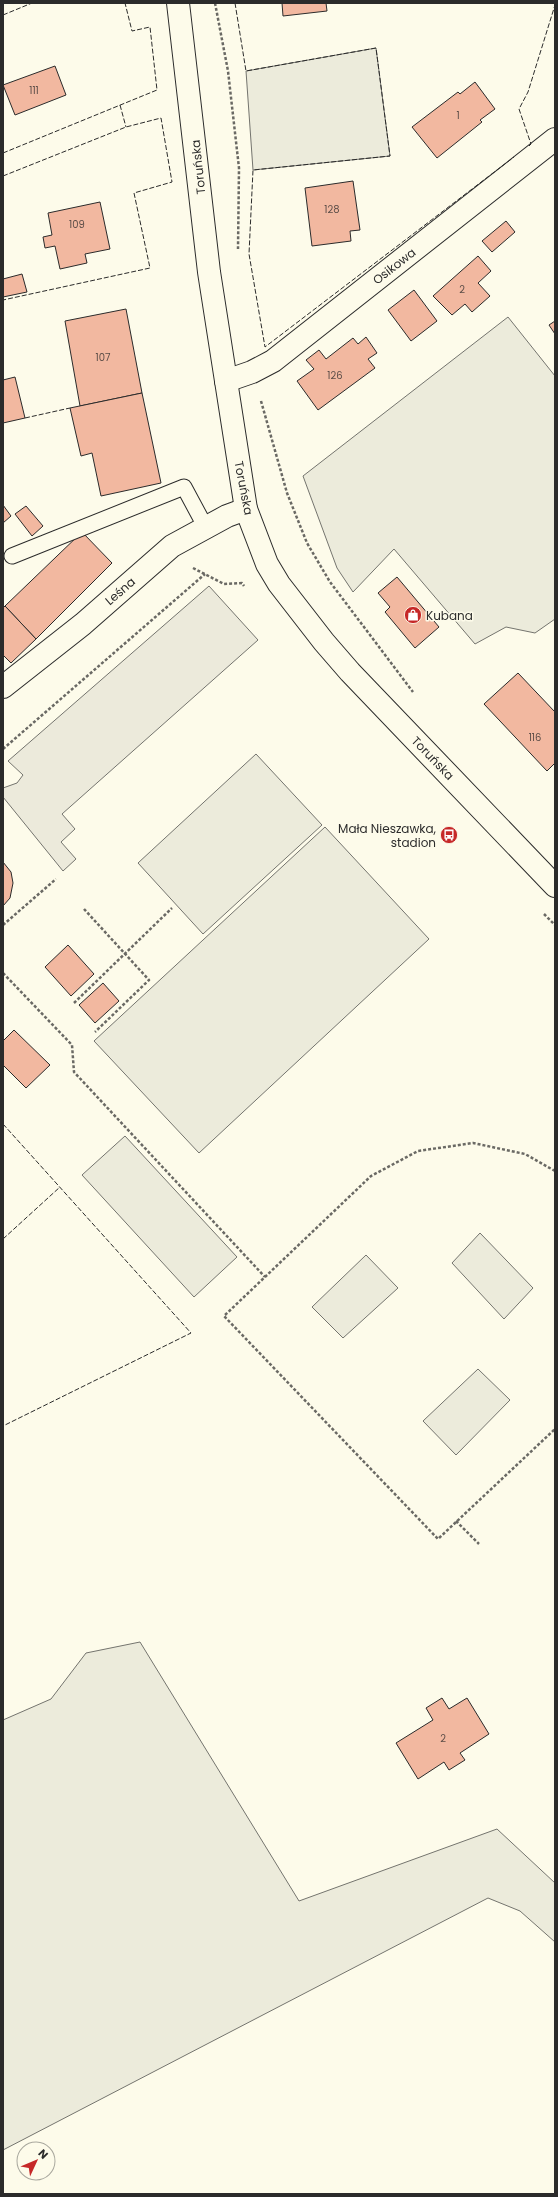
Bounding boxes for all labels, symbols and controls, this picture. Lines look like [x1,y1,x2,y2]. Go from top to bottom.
house number: 111 [29,83,39,98]
house number: 1 [456,108,460,123]
street label: Toruńska [187,139,209,195]
house number: 128 [324,202,340,217]
house number: 109 [69,217,85,232]
street label: Osikowa [369,244,419,288]
house number: 2 [459,282,465,297]
house number: 107 [96,350,111,365]
house number: 126 [327,368,343,383]
street label: Toruńska [230,460,258,516]
street label: Leśna [101,573,139,609]
shop icon: Kubana [403,605,423,625]
place label: Kubana [426,607,473,624]
house number: 116 [529,730,541,745]
street label: Toruńska [408,732,458,784]
place label: Mała Nieszawka, stadion [338,820,437,851]
bus stop icon: Mała Nieszawka, stadion [439,825,459,845]
house number: 2 [440,1731,446,1746]
north arrow [16,2141,56,2181]
text: N [35,2146,52,2163]

